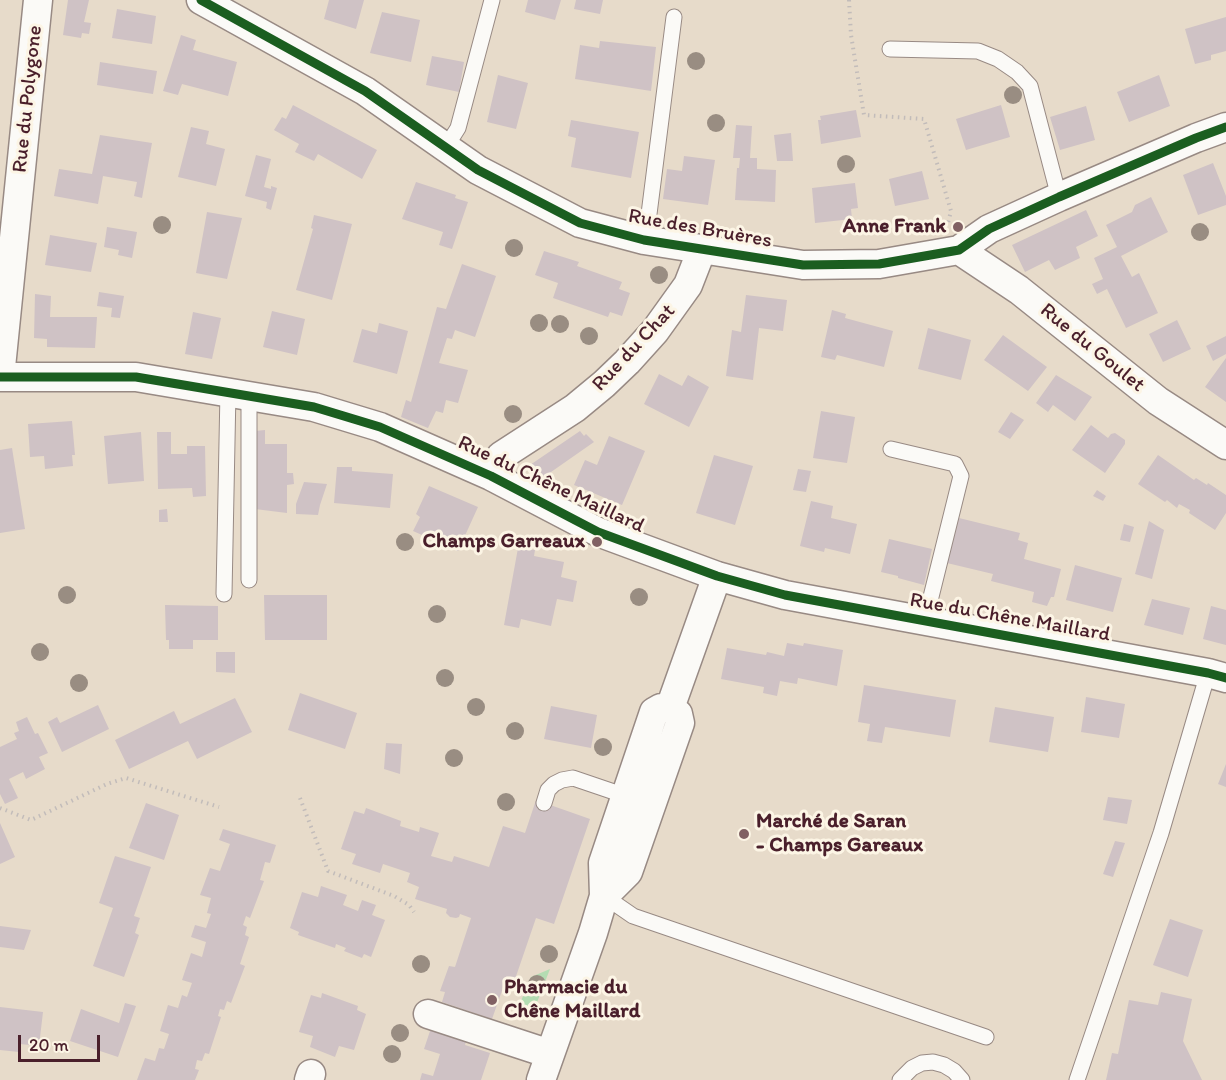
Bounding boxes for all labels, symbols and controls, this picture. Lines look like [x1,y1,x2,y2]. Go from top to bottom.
street label: Rue du Polygone [8,24,48,174]
street label: Rue des Bruères [626,204,774,254]
place label: Anne Frank [843,214,946,240]
marker: Anne Frank [951,220,965,234]
street label: Rue du Goulet [1035,298,1149,398]
street label: Rue du Chat [587,299,681,397]
street label: Rue du Chêne Maillard [454,431,648,539]
place label: Champs Garreaux [423,529,585,555]
marker: Champs Garreaux [590,535,604,549]
street label: Rue du Chêne Maillard [908,588,1112,648]
place label: Marché de Saran - Champs Gareaux [756,809,923,859]
marker: Marché de Saran - Champs Gareaux [737,827,751,841]
place label: Pharmacie du Chêne Maillard [504,975,640,1025]
marker: Pharmacie du Chêne Maillard [485,993,499,1007]
scale bar [21,1023,104,1061]
text: 20 m [29,1034,69,1056]

